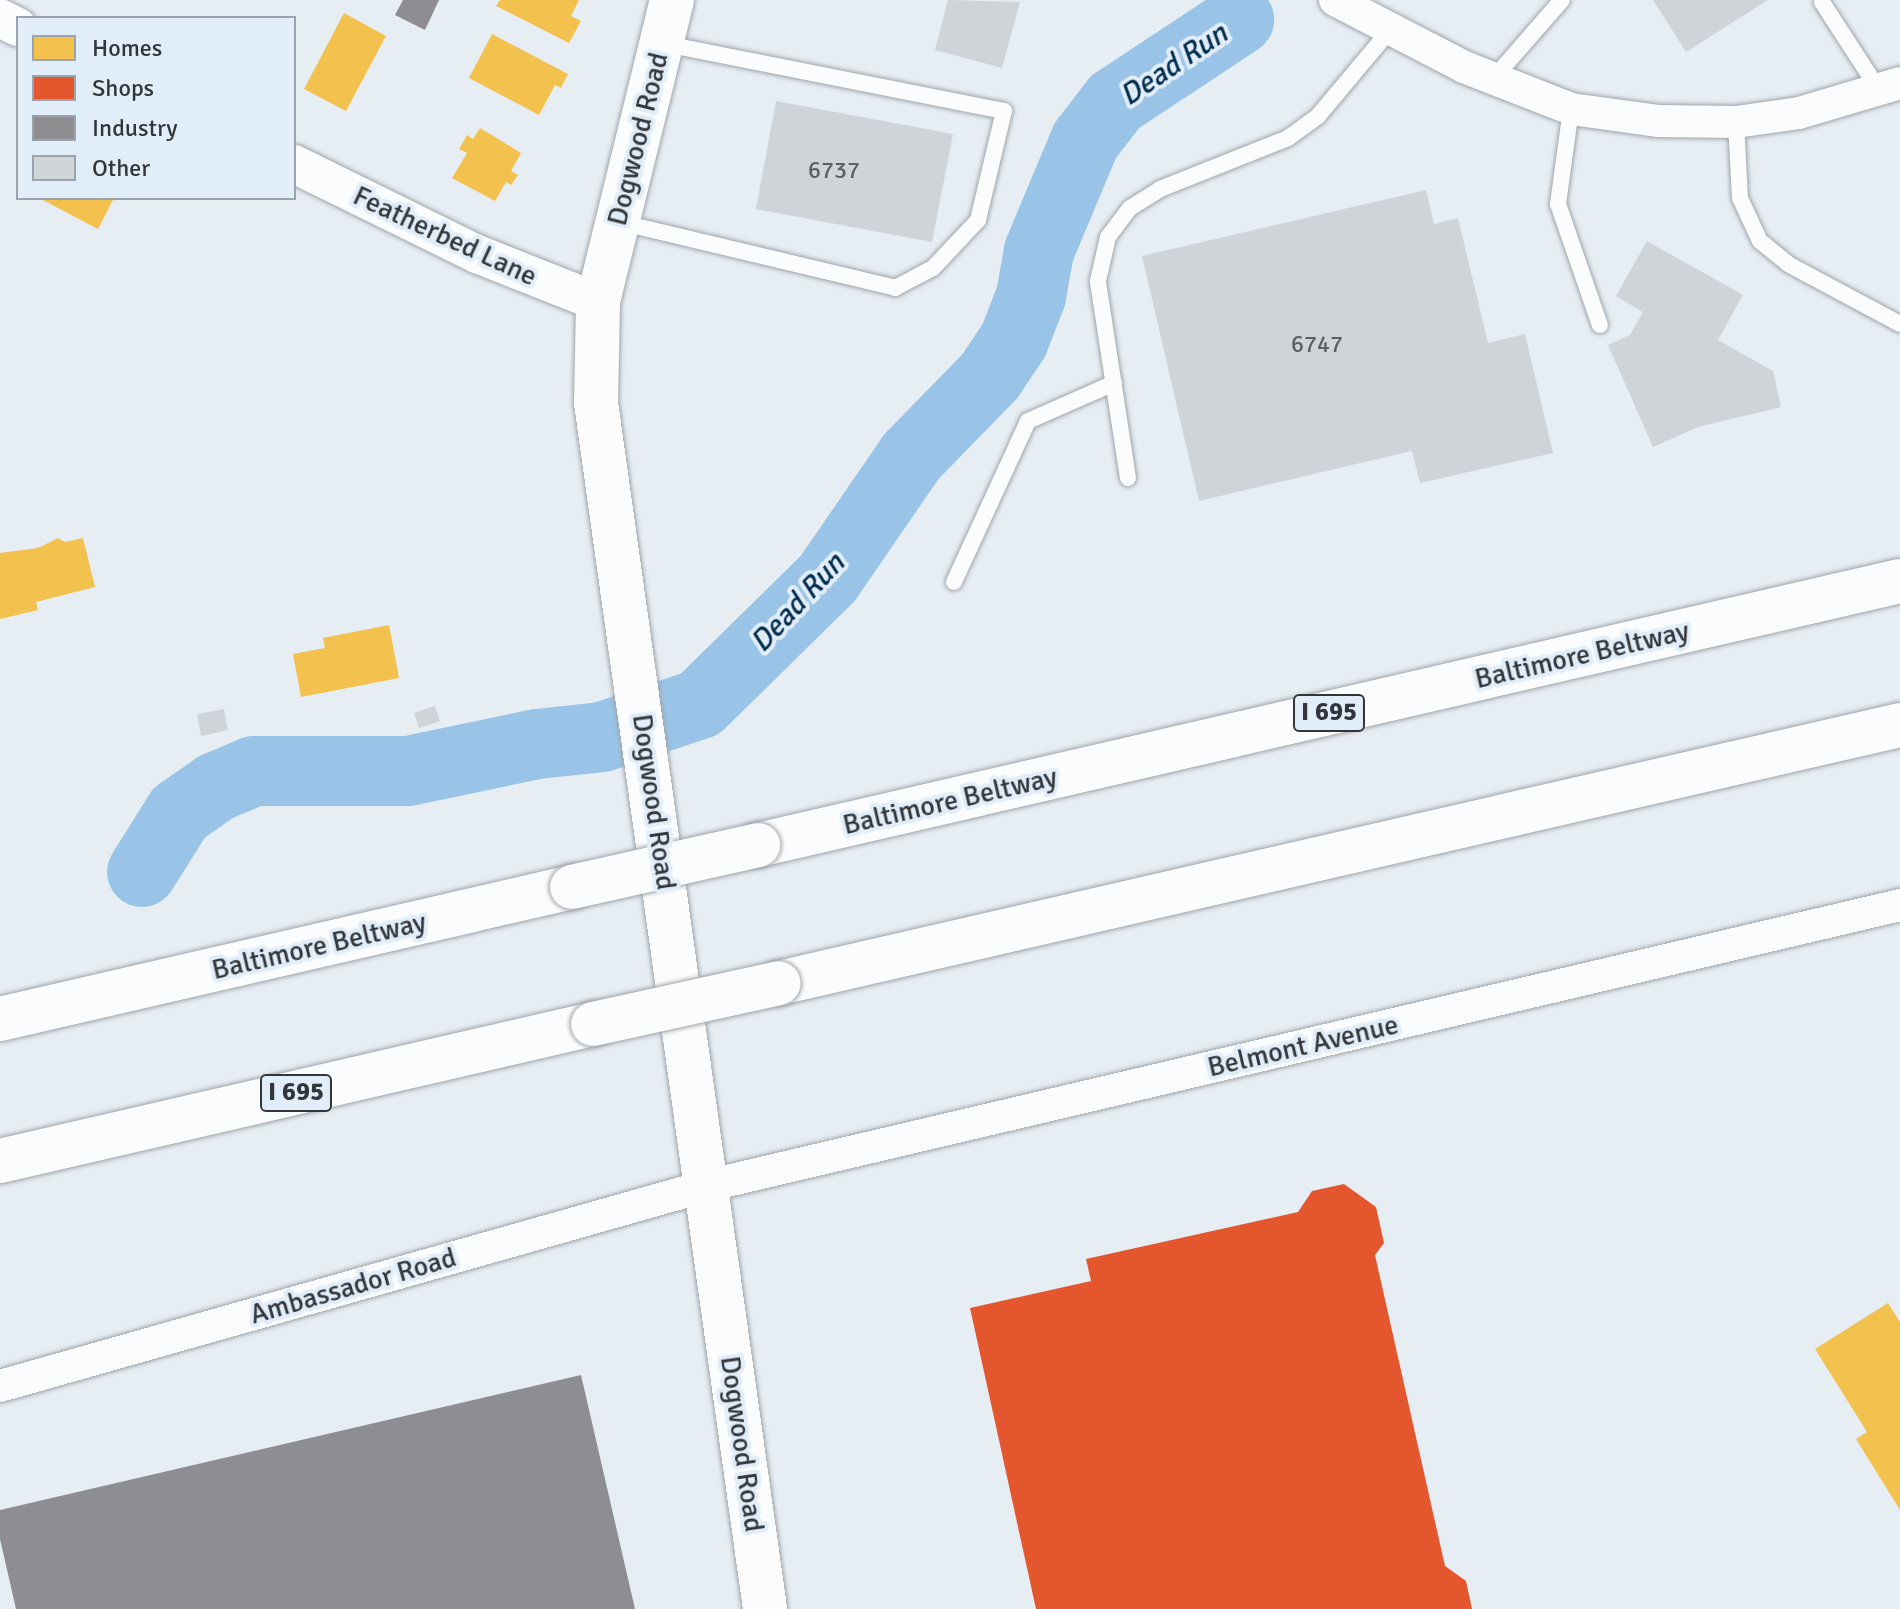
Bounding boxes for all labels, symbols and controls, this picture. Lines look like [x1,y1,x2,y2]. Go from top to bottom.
legend [16,16,296,200]
water label: Dead Run [1113,16,1235,114]
text: Homes [92,33,162,63]
street label: Dogwood Road [600,49,676,229]
text: Shops [92,73,154,103]
text: Industry [92,113,178,143]
text: Other [92,153,150,183]
house number: 6737 [808,157,860,185]
street label: Featherbed Lane [348,179,542,293]
house number: 6747 [1291,331,1343,359]
water label: Dead Run [743,546,853,660]
street label: Baltimore Beltway [1472,614,1692,696]
road number: I 695 [1291,691,1367,735]
street label: Dogwood Road [625,712,683,892]
street label: Baltimore Beltway [840,760,1060,842]
street label: Baltimore Beltway [209,905,429,987]
street label: Belmont Avenue [1204,1008,1402,1084]
road number: I 695 [258,1071,334,1115]
street label: Ambassador Road [246,1241,460,1331]
street label: Dogwood Road [713,1354,771,1534]

